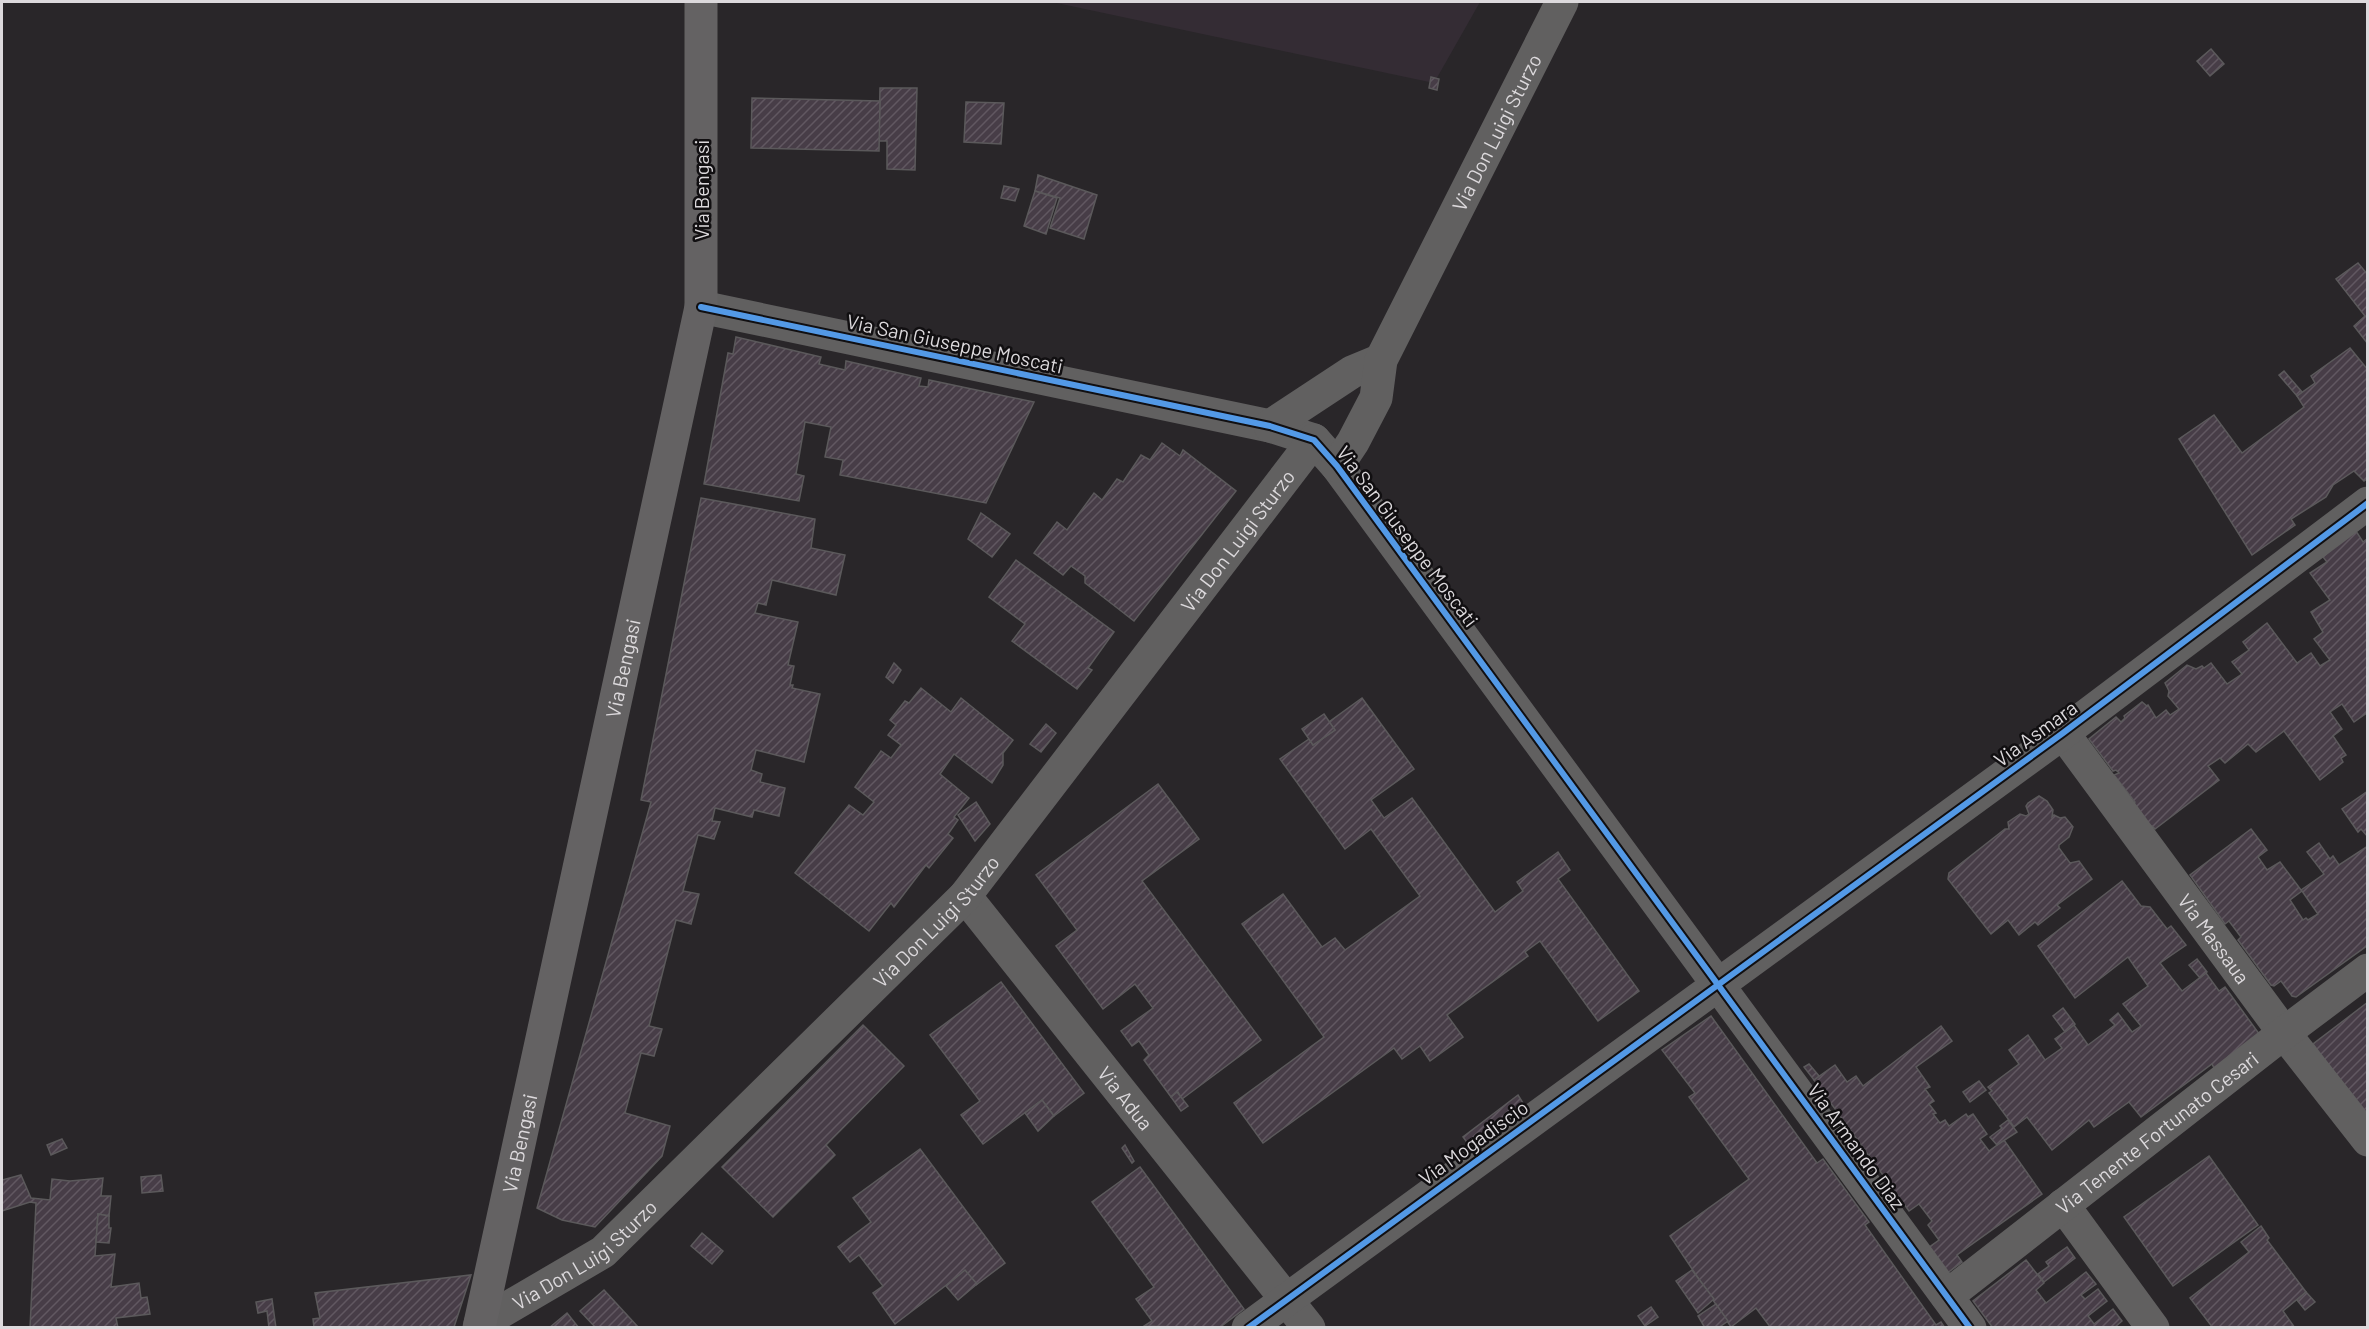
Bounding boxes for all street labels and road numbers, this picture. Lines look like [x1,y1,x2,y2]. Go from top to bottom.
street label: Via Don Luigi Sturzo [1446,50,1546,215]
street label: Via Bengasi [689,140,713,240]
street label: Via San Giuseppe Moscati [845,308,1065,378]
street label: Via San Giuseppe Moscati [1332,441,1484,631]
street label: Via Don Luigi Sturzo [1175,464,1299,616]
street label: Via Bengasi [600,617,645,720]
street label: Via Asmara [1989,695,2081,771]
street label: Via Don Luigi Sturzo [868,850,1004,992]
street label: Via Massaua [2173,889,2255,988]
street label: Via Tenente Fortunato Cesari [2051,1046,2263,1219]
street label: Via Adua [1093,1061,1158,1135]
street label: Via Armando Diaz [1803,1078,1911,1214]
street label: Via Bengasi [497,1092,542,1195]
street label: Via Mogadiscio [1414,1094,1532,1190]
street label: Via Don Luigi Sturzo [508,1194,661,1314]

